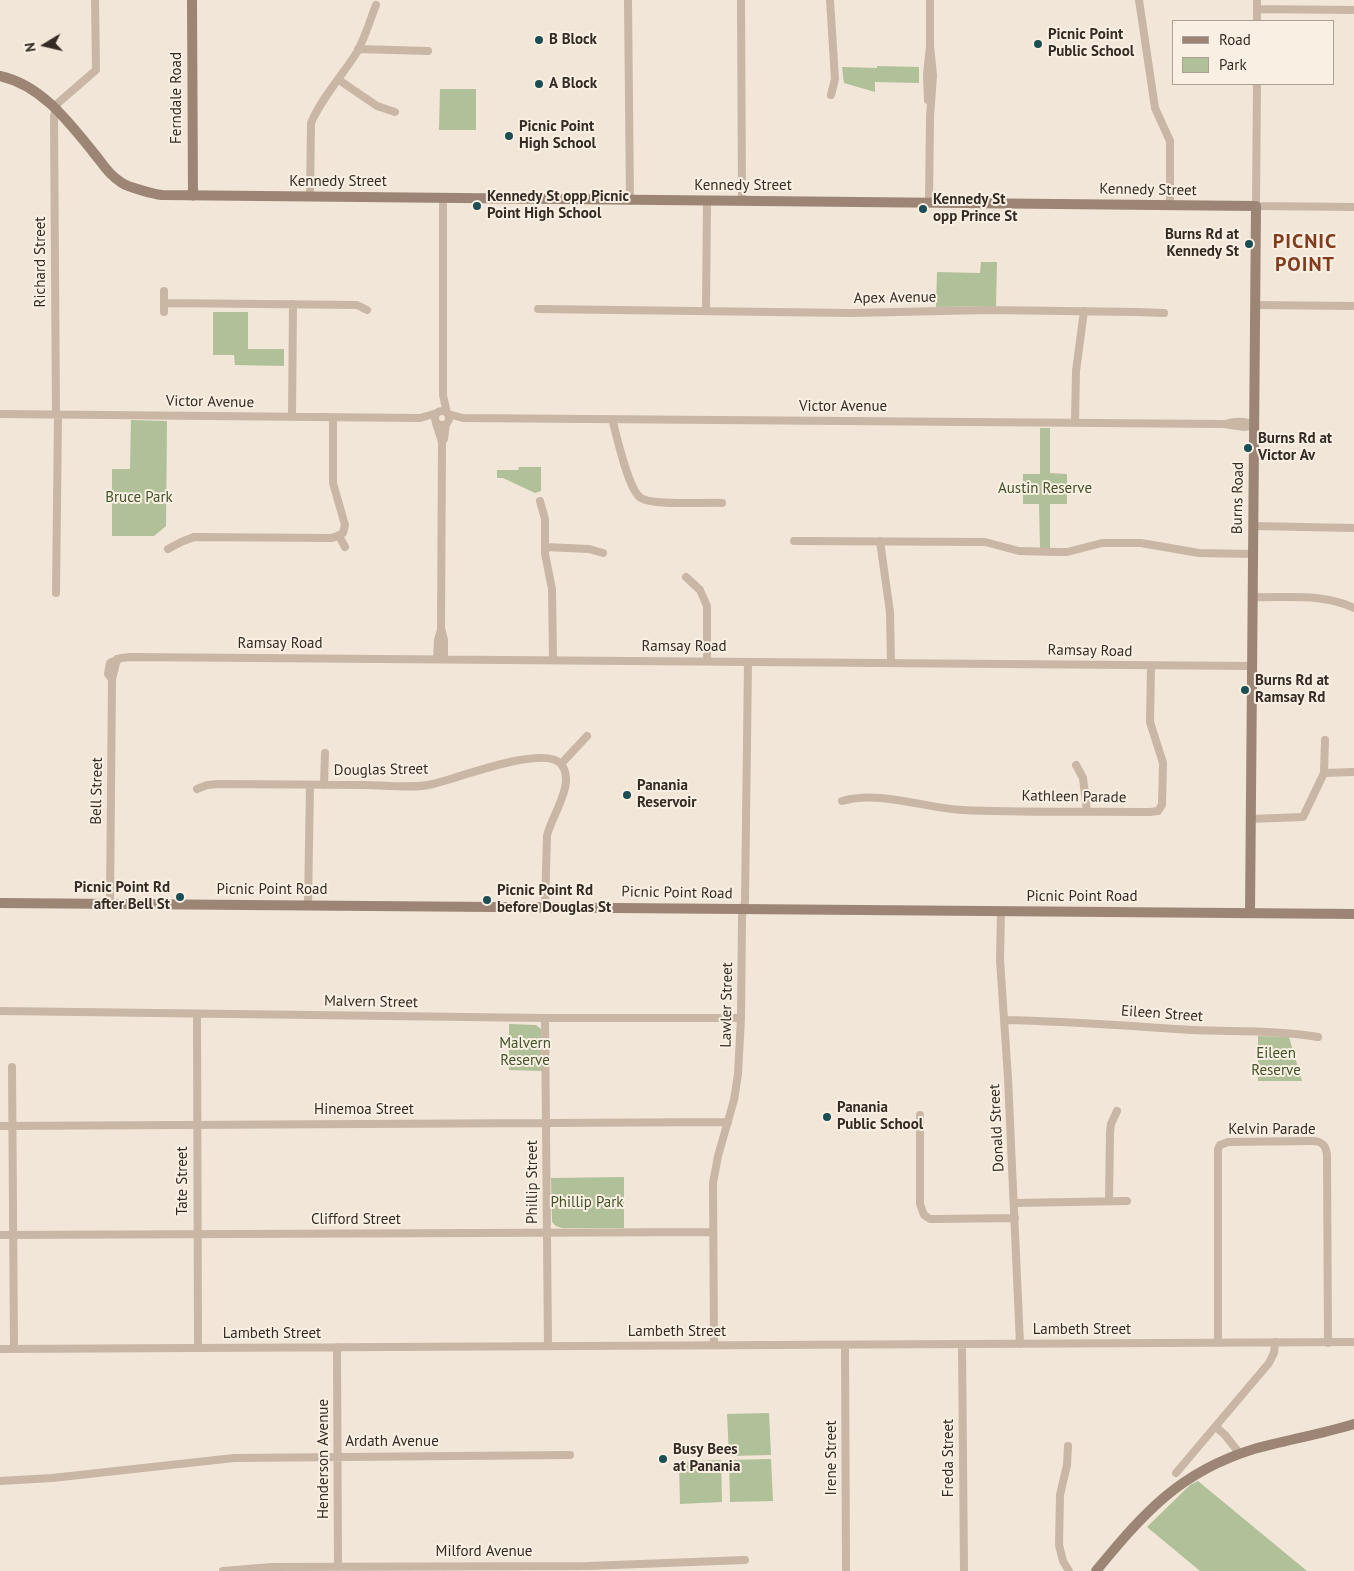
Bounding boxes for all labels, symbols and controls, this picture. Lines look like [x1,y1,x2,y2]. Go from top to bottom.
north arrow [20,20,70,70]
legend [1172,20,1334,85]
place label: Picnic Point Public School [1048,26,1134,61]
text: Road [1219,30,1251,49]
place label: B Block [549,31,597,49]
marker: B Block [533,34,545,46]
marker: Picnic Point Public School [1032,38,1044,50]
text: N [21,41,40,53]
street label: Ferndale Road [168,52,186,144]
text: Park [1219,55,1247,74]
place label: A Block [549,75,597,93]
marker: A Block [533,78,545,90]
place label: Picnic Point High School [519,118,596,153]
marker: Picnic Point High School [503,130,515,142]
street label: Kennedy Street [289,173,387,191]
street label: Kennedy Street [694,177,792,195]
street label: Kennedy Street [1099,180,1197,200]
place label: Kennedy St opp Picnic Point High School [487,188,629,223]
place label: Kennedy St opp Prince St [933,191,1018,226]
marker: Kennedy St opp Picnic Point High School [471,200,483,212]
marker: Kennedy St opp Prince St [917,203,929,215]
street label: Richard Street [32,217,50,307]
place label: Burns Rd at Kennedy St [1165,226,1239,261]
district label: PICNIC POINT [1272,230,1338,277]
marker: Burns Rd at Kennedy St [1243,238,1255,250]
street label: Apex Avenue [853,288,937,308]
street label: Victor Avenue [166,392,254,412]
street label: Victor Avenue [799,398,887,416]
place label: Burns Rd at Victor Av [1258,430,1332,465]
marker: Burns Rd at Victor Av [1242,442,1254,454]
street label: Burns Road [1228,462,1248,534]
park label: Austin Reserve [998,480,1092,498]
park label: Bruce Park [105,489,173,507]
street label: Ramsay Road [238,635,322,653]
street label: Ramsay Road [642,638,726,656]
street label: Ramsay Road [1047,641,1133,661]
place label: Burns Rd at Ramsay Rd [1255,672,1329,707]
marker: Burns Rd at Ramsay Rd [1239,684,1251,696]
street label: Bell Street [87,757,107,825]
street label: Douglas Street [334,760,428,780]
place label: Panania Reservoir [637,777,697,812]
street label: Kathleen Parade [1022,787,1126,807]
marker: Panania Reservoir [621,789,633,801]
place label: Picnic Point Rd after Bell St [74,879,170,914]
street label: Picnic Point Road [216,881,328,899]
place label: Picnic Point Rd before Douglas St [497,882,611,917]
street label: Picnic Point Road [621,883,733,903]
street label: Picnic Point Road [1026,888,1138,906]
marker: Picnic Point Rd after Bell St [174,891,186,903]
marker: Picnic Point Rd before Douglas St [481,894,493,906]
street label: Lawler Street [717,962,737,1048]
street label: Malvern Street [324,992,418,1012]
street label: Eileen Street [1120,1002,1204,1026]
park label: Malvern Reserve [499,1035,551,1070]
park label: Eileen Reserve [1251,1045,1301,1080]
street label: Donald Street [986,1083,1008,1173]
place label: Panania Public School [837,1099,923,1134]
street label: Hinemoa Street [314,1101,414,1119]
marker: Panania Public School [821,1111,833,1123]
street label: Kelvin Parade [1228,1121,1316,1139]
street label: Phillip Street [524,1140,542,1224]
street label: Tate Street [174,1146,192,1216]
park label: Phillip Park [550,1194,624,1212]
street label: Clifford Street [311,1211,401,1229]
street label: Lambeth Street [1033,1321,1131,1339]
street label: Lambeth Street [628,1323,726,1341]
street label: Lambeth Street [223,1325,321,1343]
street label: Henderson Avenue [315,1399,333,1519]
street label: Freda Street [940,1419,958,1497]
street label: Irene Street [823,1420,841,1496]
street label: Ardath Avenue [345,1433,439,1451]
place label: Busy Bees at Panania [673,1441,740,1476]
marker: Busy Bees at Panania [657,1453,669,1465]
street label: Milford Avenue [436,1543,532,1561]

